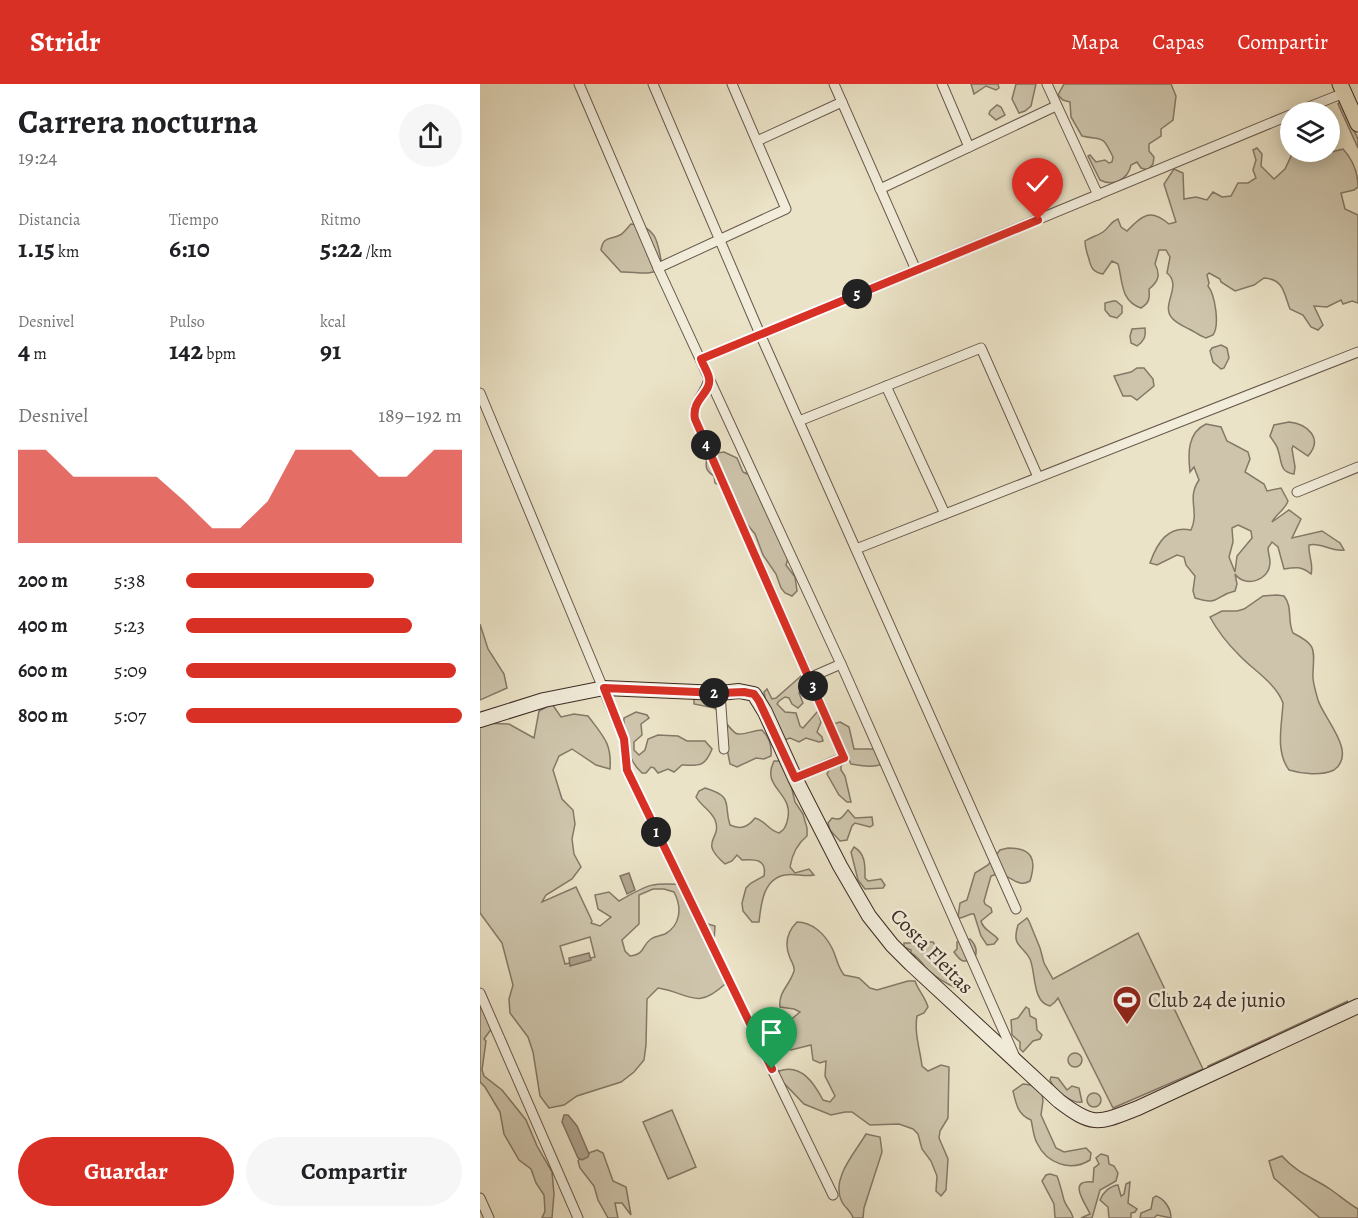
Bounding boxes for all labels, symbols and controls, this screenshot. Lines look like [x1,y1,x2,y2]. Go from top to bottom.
text: Stridr [30,23,101,61]
text: Mapa [1071,28,1119,56]
text: Capas [1152,28,1205,56]
text: Compartir [1238,28,1328,56]
text: Carrera nocturna [18,99,258,144]
map controls [1280,102,1340,162]
button: layers [1280,102,1340,162]
button: share [399,104,462,167]
text: 19:24 [18,144,57,171]
pin [1012,158,1063,220]
icon: check [1021,167,1054,200]
text: Distancia [18,209,80,231]
text: Tiempo [169,209,219,231]
text: Ritmo [320,209,361,231]
text: 1.15 [18,231,55,266]
text: 6:10 [169,231,210,266]
text: 5:22 [320,231,362,266]
text: km [55,241,79,263]
text: /km [362,241,392,263]
pin: 5 [842,279,872,309]
text: 5 [854,283,860,305]
text: Desnivel [18,311,74,333]
text: Pulso [169,311,205,333]
text: kcal [320,311,346,333]
text: 4 [18,333,30,368]
text: 142 [169,333,203,368]
text: 91 [320,333,341,368]
text: m [30,343,47,365]
text: bpm [203,343,236,365]
text: Desnivel [18,402,88,429]
text: 189–192 m [378,402,462,429]
pin: 4 [691,430,721,460]
text: 4 [702,434,710,456]
text: 200 m [18,567,68,594]
text: 5:38 [114,567,145,594]
text: 400 m [18,612,68,639]
text: 5:23 [114,612,145,639]
text: 600 m [18,657,68,684]
text: 5:09 [114,657,147,684]
pin: 3 [798,671,828,701]
text: 3 [810,675,816,697]
pin: 2 [699,678,729,708]
text: 2 [710,682,718,704]
text: 800 m [18,702,68,729]
text: 5:07 [114,702,146,729]
pin: 1 [641,817,671,847]
text: 1 [653,821,659,843]
street label: Costa Fleitas [884,902,980,1000]
sports icon: Club 24 de junio [1111,984,1143,1026]
place label: Club 24 de junio [1148,986,1285,1014]
pin [746,1007,797,1069]
icon: arrive [755,1016,788,1049]
button: Guardar [18,1137,234,1206]
button: Compartir [246,1137,462,1206]

